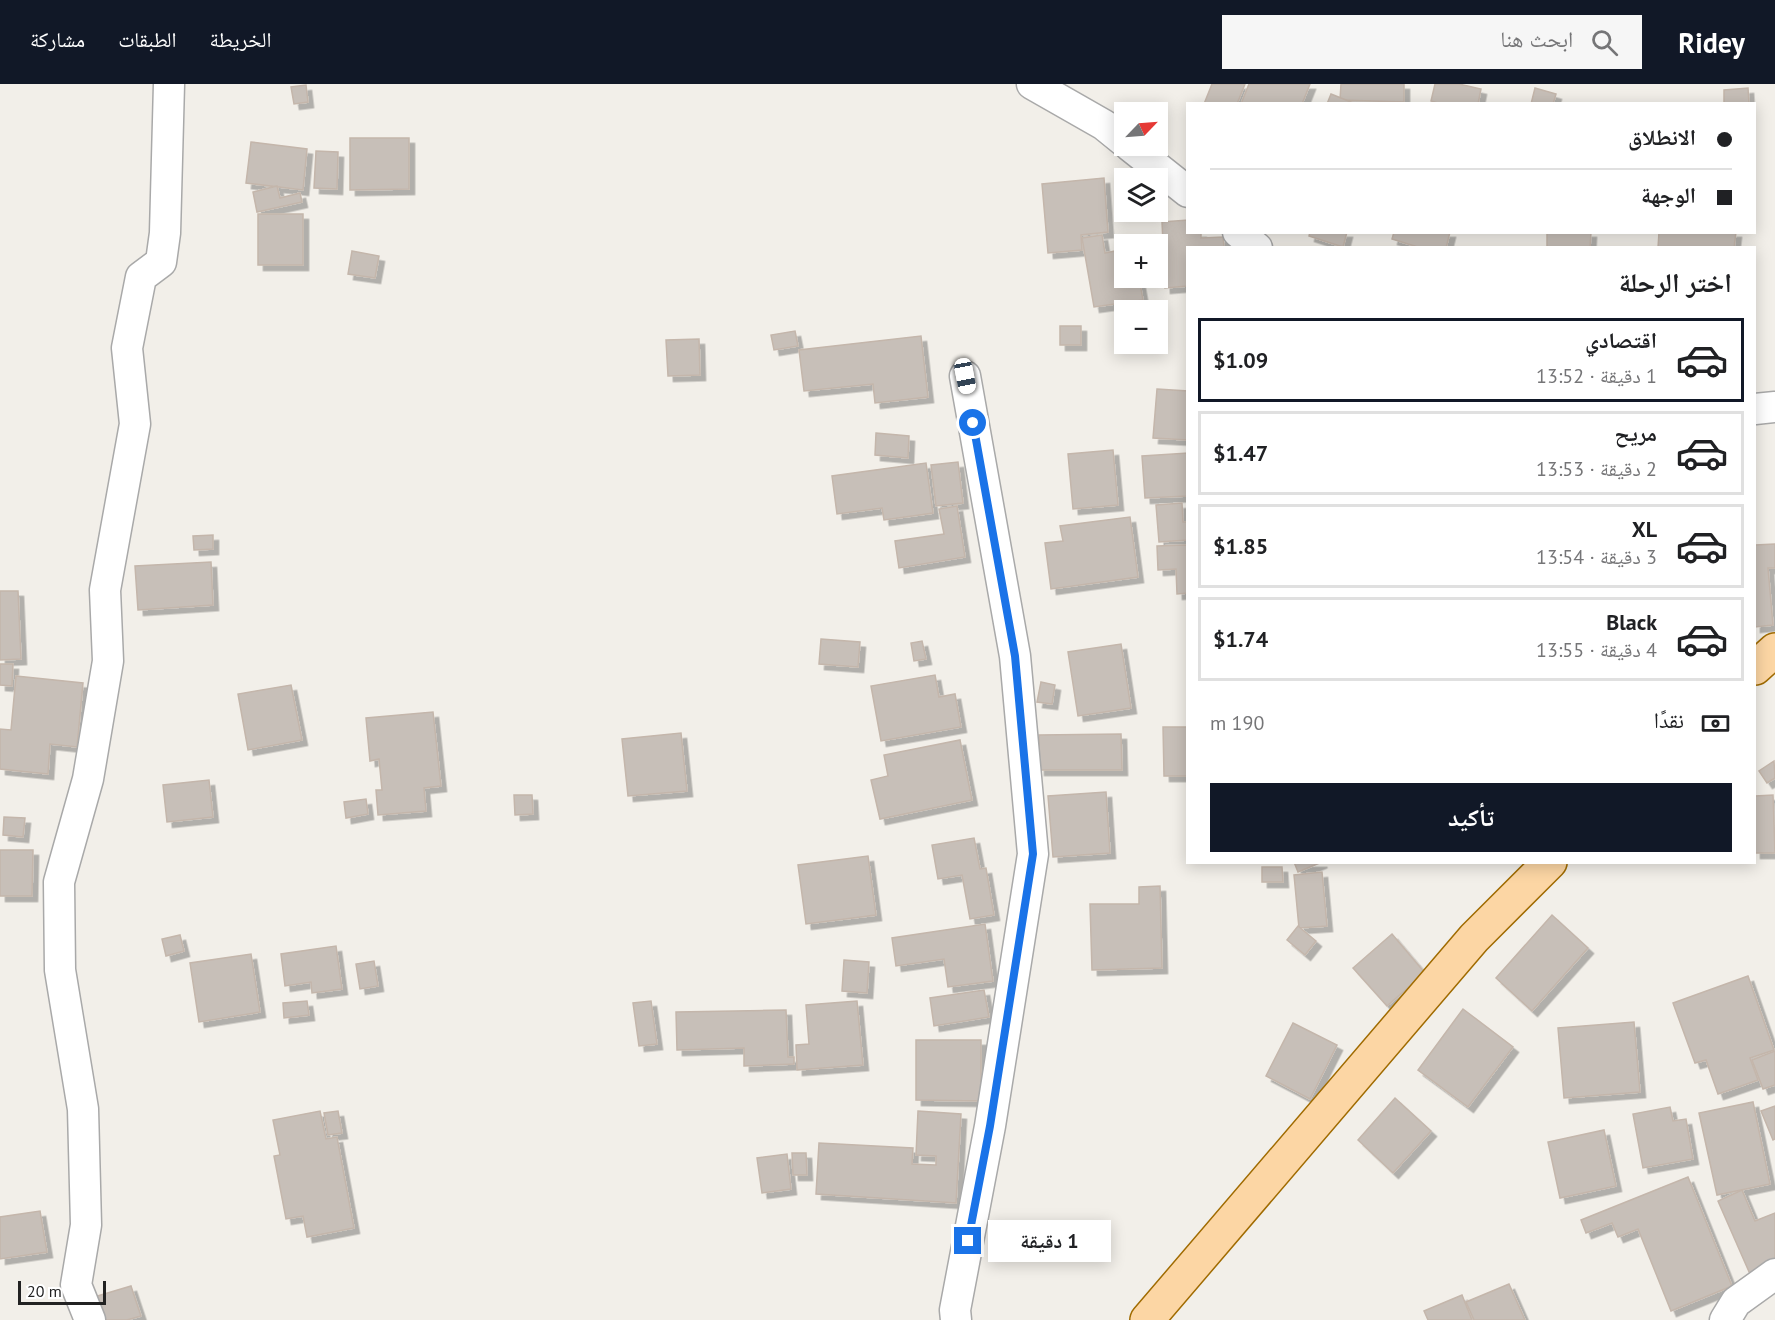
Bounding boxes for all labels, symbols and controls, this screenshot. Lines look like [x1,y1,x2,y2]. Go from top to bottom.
search box [1222,15,1642,69]
text: Ridey [1678,24,1745,61]
text: ابحث هنا [1500,25,1573,53]
text: مشاركة [30,26,85,53]
text: الطبقات [118,26,177,53]
text: الخريطة [210,26,271,53]
icon: search [1588,26,1621,59]
north arrow [1114,102,1168,156]
map controls [1114,102,1168,354]
text: الانطلاق [1628,123,1696,151]
button: layers [1114,168,1168,222]
text: الوجهة [1641,181,1696,209]
button: + [1114,234,1168,288]
text: اختر الرحلة [1619,265,1732,299]
button: − [1114,300,1168,354]
text: اقتصادي [1585,326,1657,354]
icon: car [1675,333,1729,387]
text: $1.09 [1213,346,1268,374]
car [953,357,977,395]
text: 1 دقيقة · 13:52 [1536,363,1657,389]
route start [959,409,986,436]
text: مريح [1614,419,1657,447]
icon: car [1675,426,1729,480]
text: $1.47 [1213,439,1268,467]
text: 2 دقيقة · 13:53 [1536,456,1657,482]
text: XL [1632,515,1657,543]
icon: car [1675,519,1729,573]
text: $1.85 [1213,532,1268,560]
text: 3 دقيقة · 13:54 [1536,544,1657,570]
text: Black [1606,608,1657,636]
icon: car [1675,612,1729,666]
text: $1.74 [1213,625,1268,653]
text: 4 دقيقة · 13:55 [1536,637,1657,663]
text: نقدًا [1654,706,1684,734]
icon: cash [1699,707,1732,740]
text: 190 m [1210,710,1264,736]
button: تأكيد [1210,783,1732,852]
callout: 1 دقيقة [989,1220,1112,1262]
route end [954,1227,981,1254]
text: 1 دقيقة [1020,1228,1079,1254]
scale bar [18,1278,106,1306]
text: 20 m [27,1281,62,1301]

